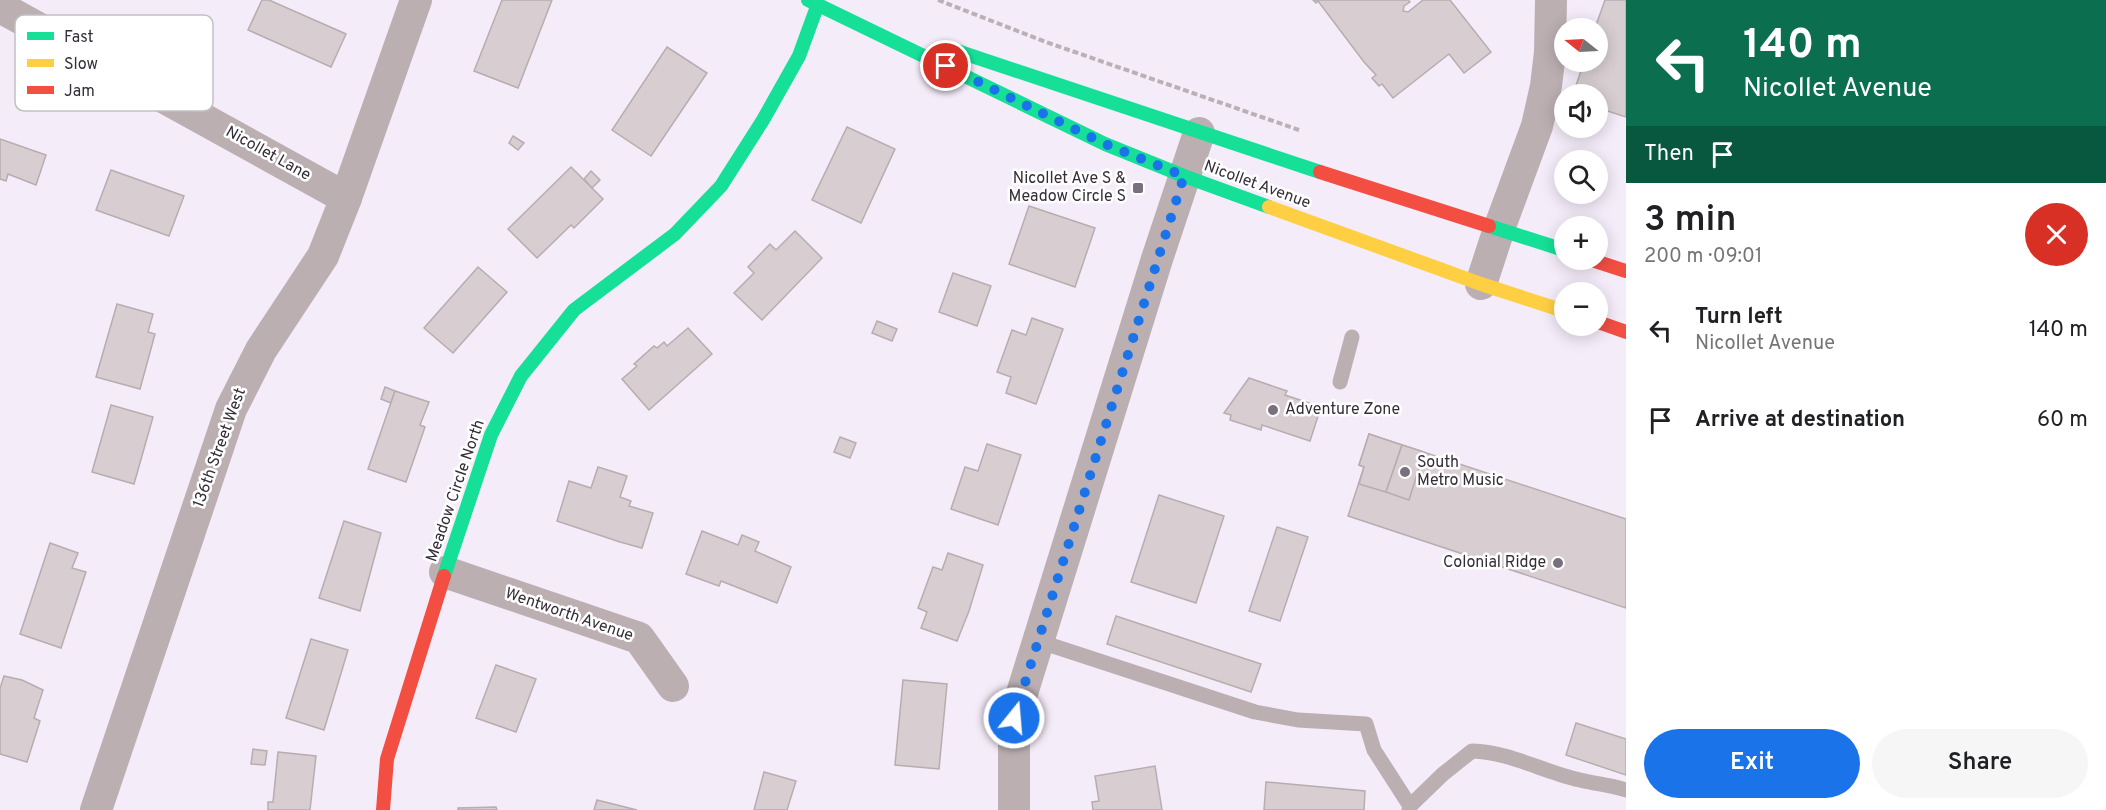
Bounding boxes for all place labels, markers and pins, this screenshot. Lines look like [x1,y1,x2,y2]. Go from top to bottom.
pin [920,40,971,91]
place label: Nicollet Ave S & Meadow Circle S [1009,169,1126,207]
marker: Nicollet Ave S & Meadow Circle S [1131,181,1145,195]
place label: Adventure Zone [1285,400,1400,420]
marker: Adventure Zone [1266,403,1280,417]
place label: South Metro Music [1417,453,1504,491]
marker: South Metro Music [1398,465,1412,479]
place label: Colonial Ridge [1443,553,1546,573]
marker: Colonial Ridge [1551,556,1565,570]

